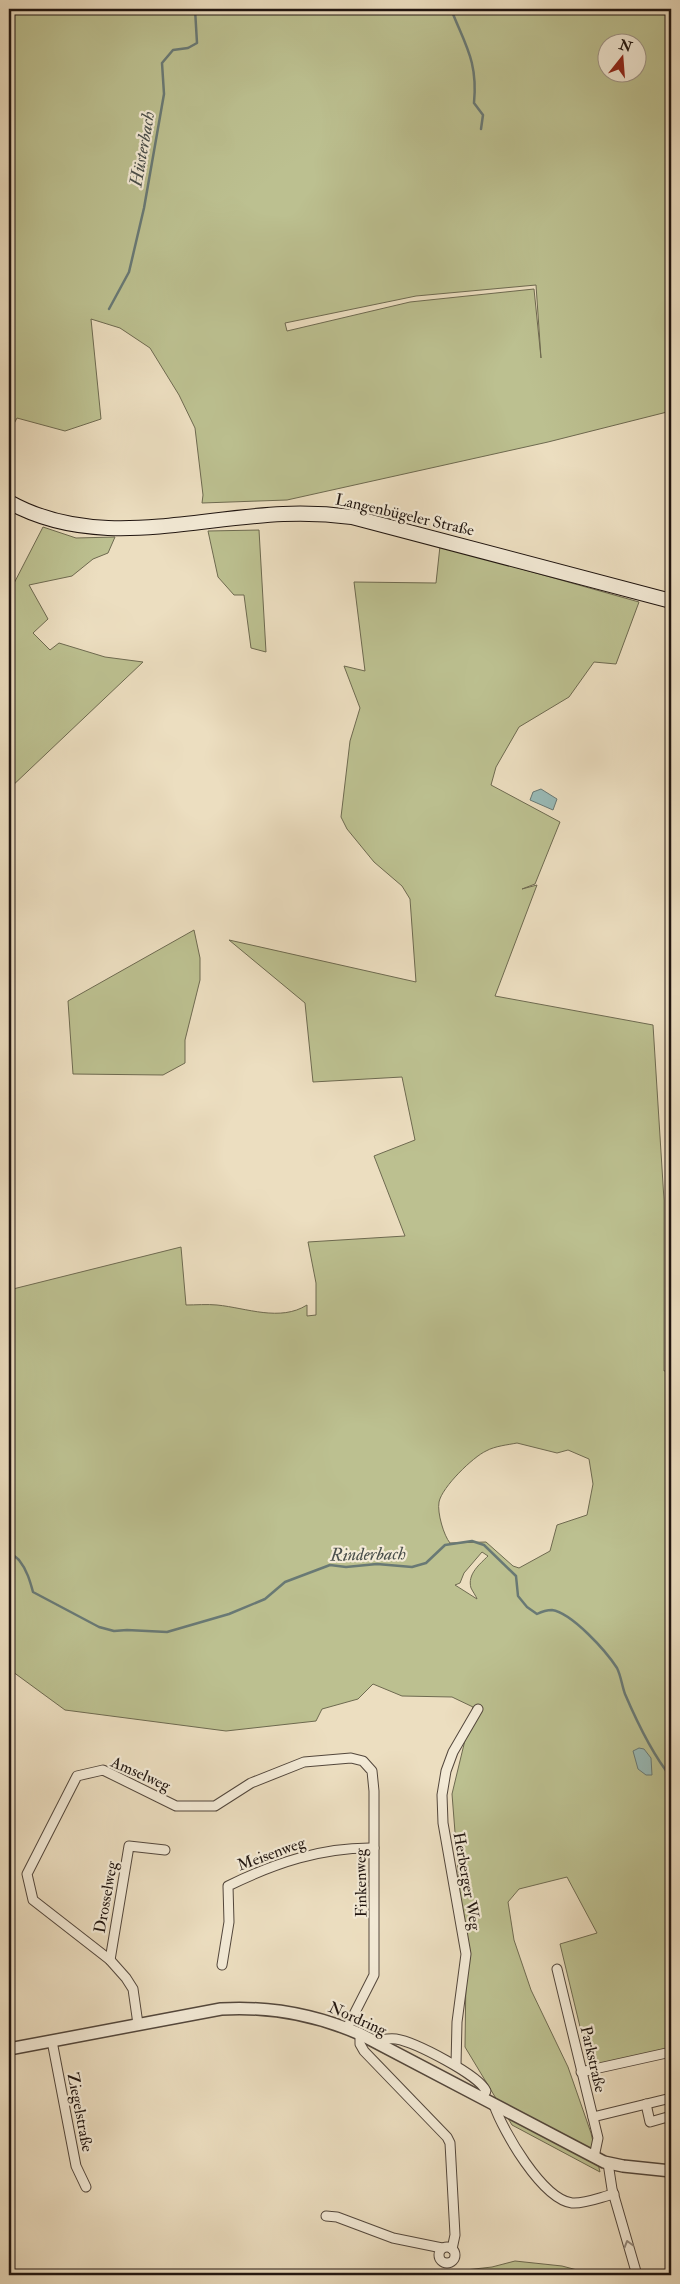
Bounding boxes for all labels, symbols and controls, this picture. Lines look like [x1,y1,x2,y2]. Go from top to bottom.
north arrow [598,32,648,82]
text: N [616,36,635,56]
water label: Hüsterbach [124,110,160,190]
street label: Langenbügeler Straße [333,489,476,541]
water label: Rinderbach [329,1542,406,1567]
street label: Amselweg [107,1752,174,1796]
street label: Herberger Weg [449,1831,486,1933]
street label: Meisenweg [235,1832,309,1875]
street label: Finkenweg [350,1847,372,1918]
street label: Drosselweg [90,1859,122,1935]
street label: Nordring [325,1997,391,2041]
street label: Parkstraße [576,2024,610,2095]
street label: Ziegelstraße [63,2071,98,2154]
one-way arrow [623,2240,634,2248]

